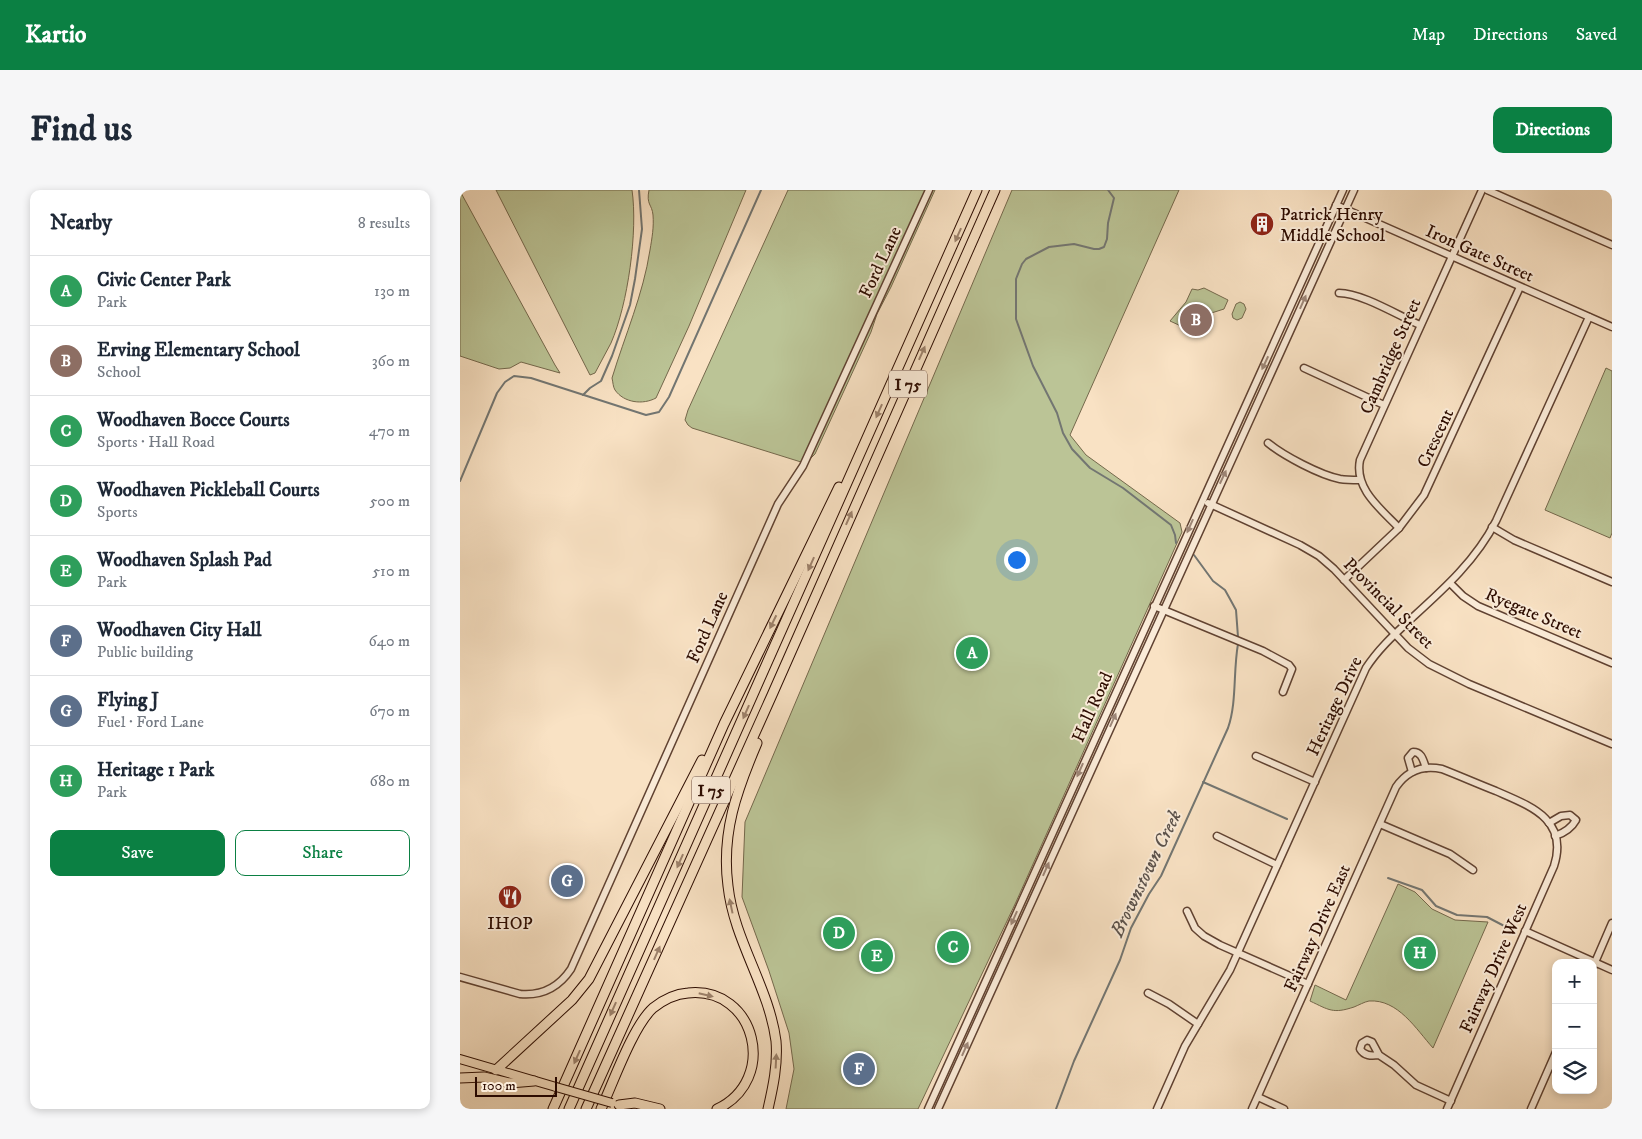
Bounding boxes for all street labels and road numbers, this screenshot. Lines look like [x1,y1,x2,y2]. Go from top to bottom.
street label: Iron Gate Street [1422,220,1537,288]
street label: Ford Lane [855,223,907,302]
street label: Cambridge Street [1356,295,1426,418]
road number: I 75 [889,370,927,398]
street label: Crescent [1413,405,1459,471]
street label: Provincial Street [1338,554,1439,654]
street label: Ryegate Street [1482,584,1586,644]
street label: Ford Lane [682,588,733,667]
street label: Heritage Drive [1302,653,1368,760]
street label: Hall Road [1068,669,1118,746]
road number: I 75 [692,776,730,804]
street label: Fairway Drive East [1280,861,1356,996]
street label: Fairway Drive West [1455,900,1533,1037]

